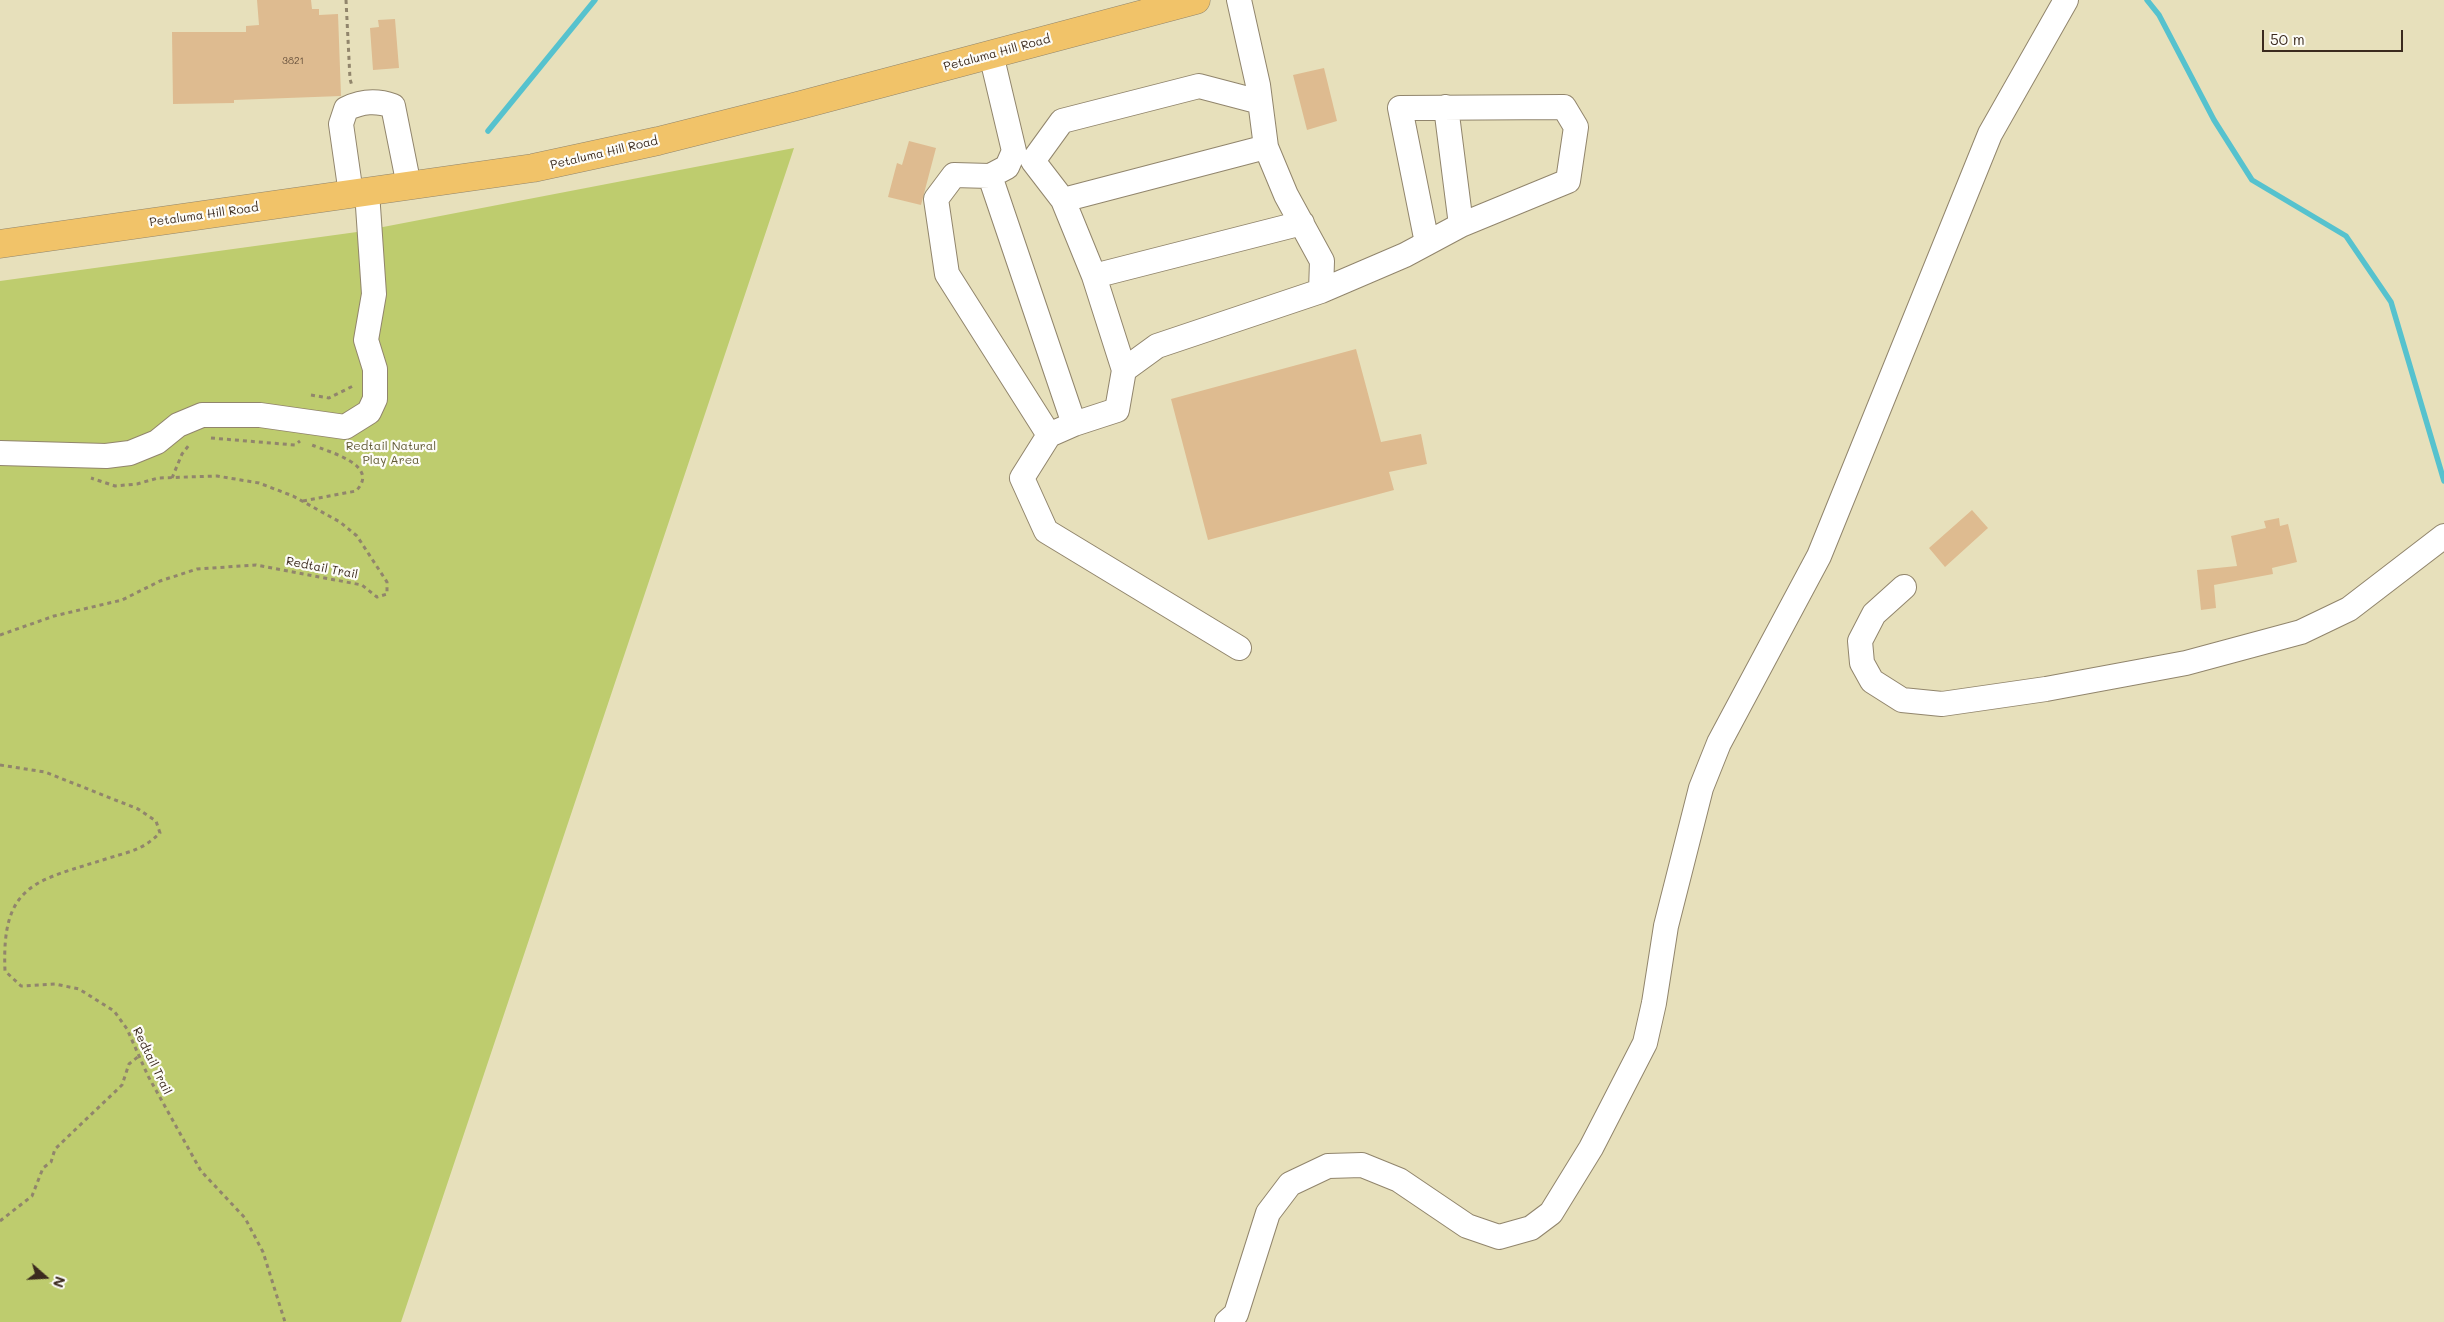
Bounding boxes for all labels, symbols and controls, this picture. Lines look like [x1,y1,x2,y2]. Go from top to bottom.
scale bar [2264,20,2405,52]
text: 50 m [2270,29,2305,49]
street label: Petaluma Hill Road [942,32,1052,74]
house number: 3821 [282,55,304,67]
street label: Petaluma Hill Road [549,134,659,172]
street label: Petaluma Hill Road [149,200,259,230]
park label: Redtail Natural Play Area [346,439,436,467]
street label: Redtail Trail [285,554,359,582]
street label: Redtail Trail [130,1025,174,1097]
north arrow [20,1252,70,1302]
text: N [49,1274,70,1290]

